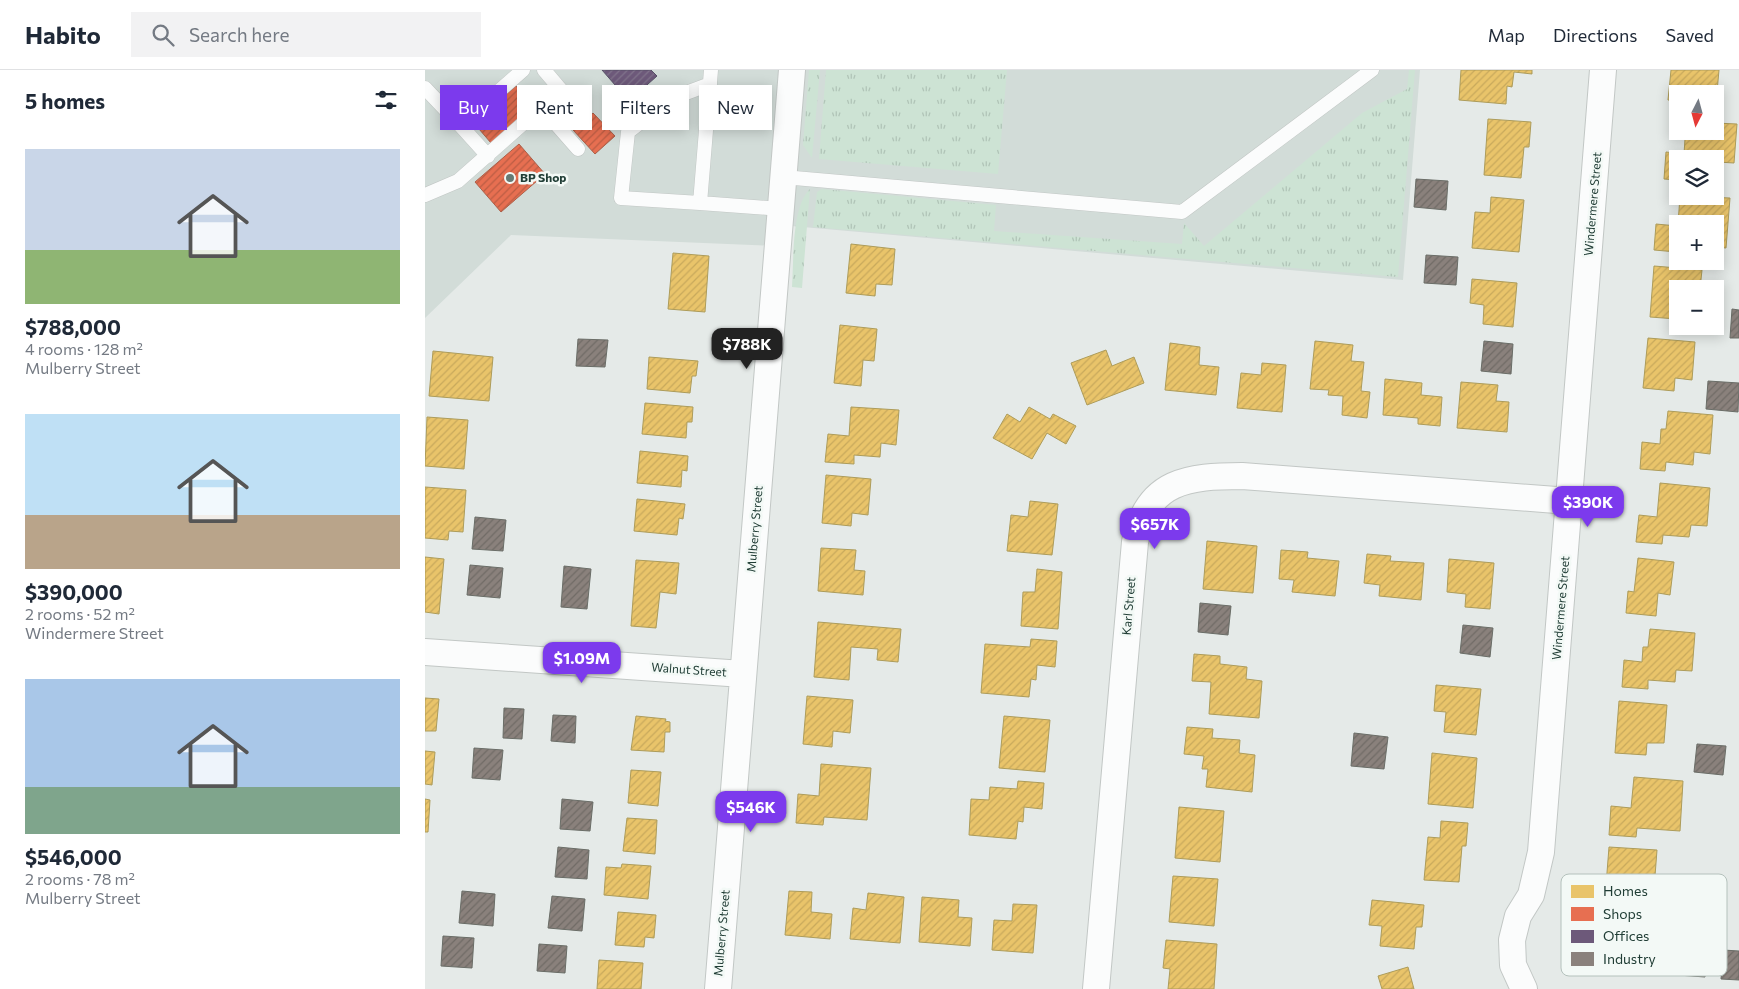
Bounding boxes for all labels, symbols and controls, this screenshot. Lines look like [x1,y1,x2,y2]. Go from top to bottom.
search box [131,12,481,57]
text: Habito [25,20,101,49]
icon: search [149,21,177,49]
text: Search here [189,23,289,46]
text: Map [1488,24,1525,46]
text: Directions [1553,24,1637,46]
text: Saved [1665,24,1714,46]
chip: Buy [440,85,507,130]
chip: Rent [517,85,592,130]
chip: Filters [602,85,689,130]
chip: New [699,85,772,130]
north arrow [1669,85,1724,140]
map controls [1669,85,1724,335]
icon: filters [372,86,400,114]
text: 5 homes [25,88,105,113]
button: layers [1669,150,1724,205]
street label: Windermere Street [1580,151,1604,256]
place label: BP Shop [520,170,566,184]
marker: BP Shop [504,172,516,184]
icon: home [168,181,258,271]
button: + [1669,215,1724,270]
button: − [1669,280,1724,335]
text: $788,000 [25,314,121,339]
pin: $788K [712,328,782,370]
text: $788K [723,334,771,353]
text: 4 rooms · 128 m² [25,339,143,358]
text: Mulberry Street [25,358,141,377]
icon: home [168,446,258,536]
street label: Mulberry Street [743,485,765,573]
pin: $390K [1553,486,1623,528]
text: $390K [1563,492,1613,511]
pin: $657K [1120,508,1190,550]
text: $657K [1131,514,1179,533]
street label: Windermere Street [1548,555,1572,660]
street label: Karl Street [1118,576,1138,636]
text: $390,000 [25,579,123,604]
text: 2 rooms · 52 m² [25,604,135,623]
text: Windermere Street [25,623,164,642]
pin: $1.09M [541,642,623,684]
text: $1.09M [554,648,610,667]
street label: Walnut Street [651,659,727,679]
icon: home [168,711,258,801]
pin: $546K [716,790,786,833]
text: $546K [726,797,776,816]
text: $546,000 [25,844,122,869]
text: 2 rooms · 78 m² [25,869,135,888]
legend [1561,874,1727,976]
text: Homes [1603,882,1648,899]
text: Mulberry Street [25,888,141,907]
street label: Mulberry Street [710,889,732,977]
text: Shops [1603,905,1642,922]
text: Offices [1603,927,1649,944]
text: Industry [1603,950,1656,967]

